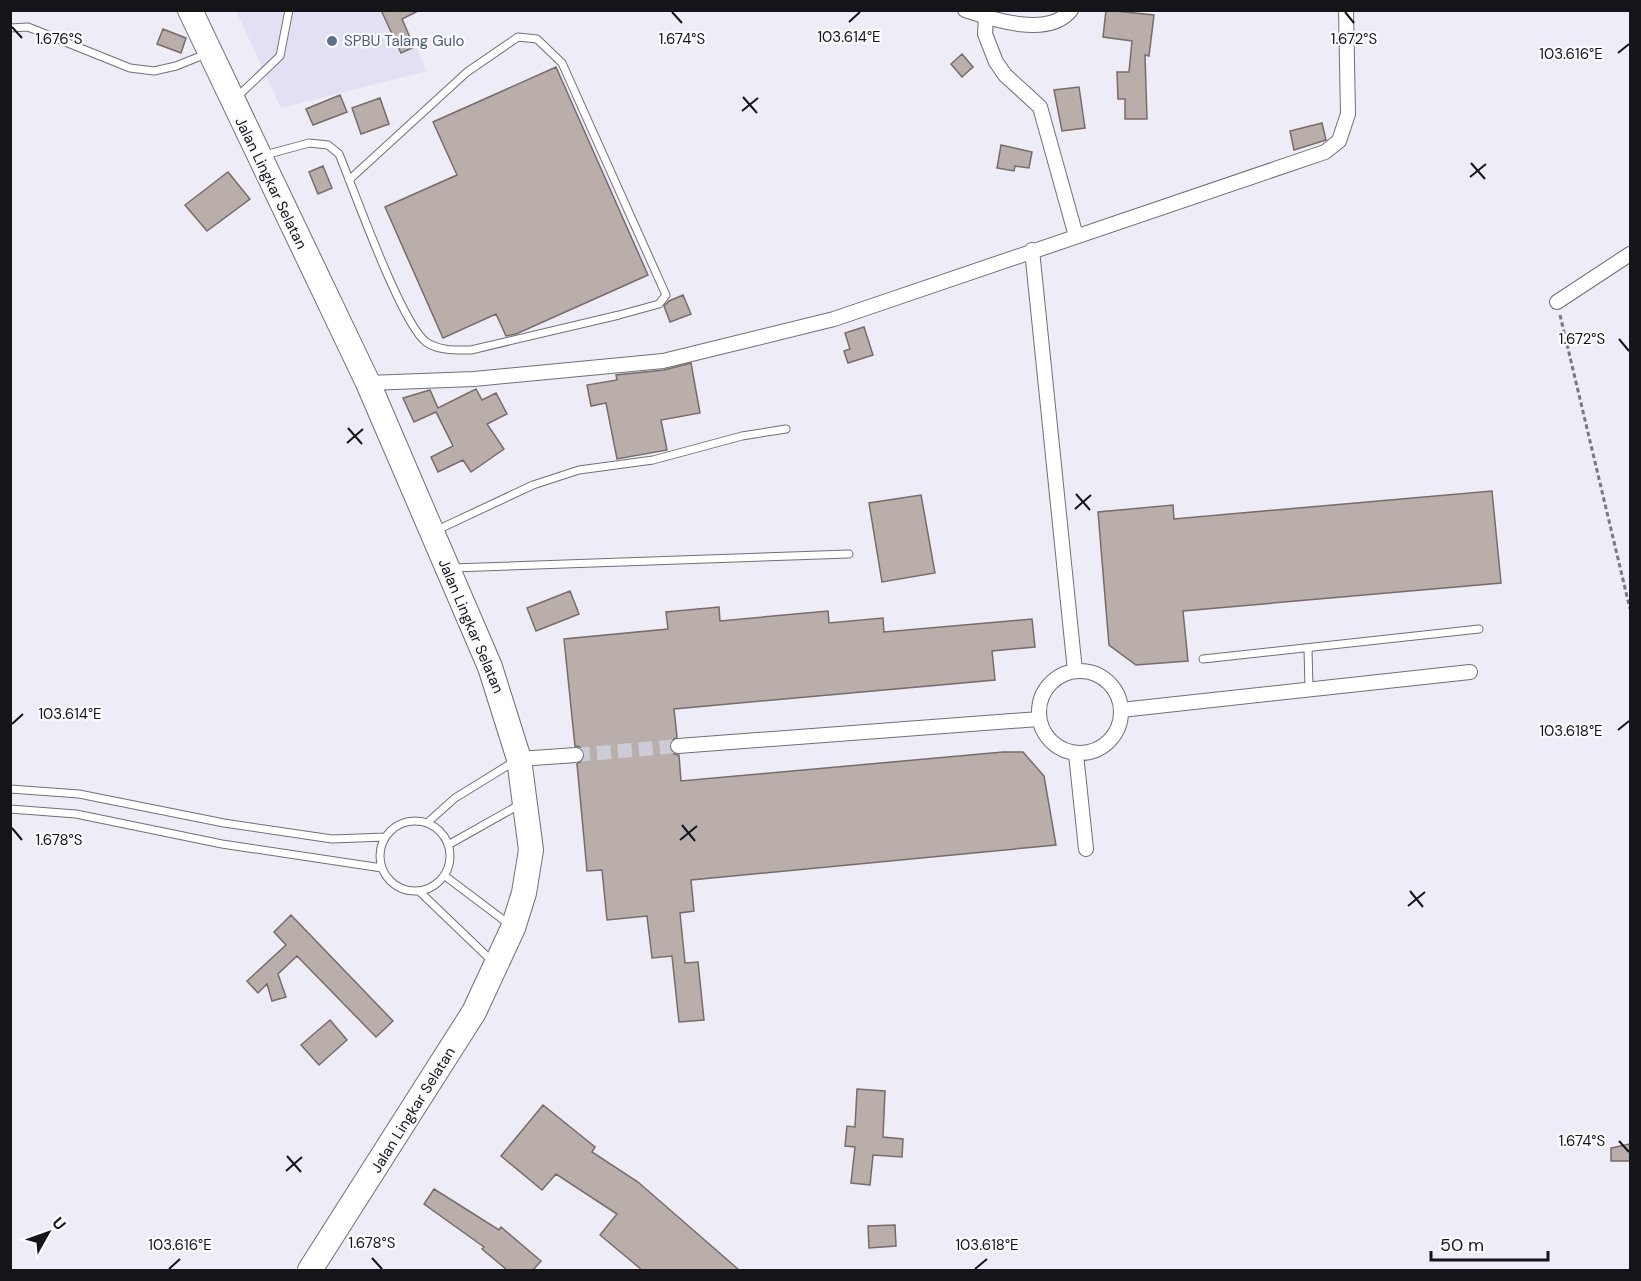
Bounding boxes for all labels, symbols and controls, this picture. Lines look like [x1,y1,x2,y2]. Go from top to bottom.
text: 103.614°E [817,27,881,47]
text: 1.676°S [35,29,83,49]
text: 1.674°S [659,29,705,49]
text: 1.672°S [1331,29,1377,49]
place label: SPBU Talang Gulo [344,31,465,51]
marker: SPBU Talang Gulo [325,34,339,48]
text: 103.616°E [1539,44,1603,64]
street label: Jalan Lingkar Selatan [230,114,312,252]
text: 1.672°S [1559,329,1605,349]
street label: Jalan Lingkar Selatan [434,556,508,696]
text: 103.614°E [38,704,102,724]
text: 103.618°E [1539,721,1603,741]
text: 1.678°S [36,830,83,850]
street label: Jalan Lingkar Selatan [366,1043,460,1177]
text: 1.674°S [1559,1131,1605,1151]
north arrow [18,1203,78,1263]
text: U [48,1213,71,1235]
scale bar [1431,1224,1548,1262]
text: 1.678°S [349,1233,396,1253]
text: 50 m [1440,1233,1484,1257]
text: 103.616°E [148,1235,212,1255]
text: 103.618°E [955,1235,1019,1255]

